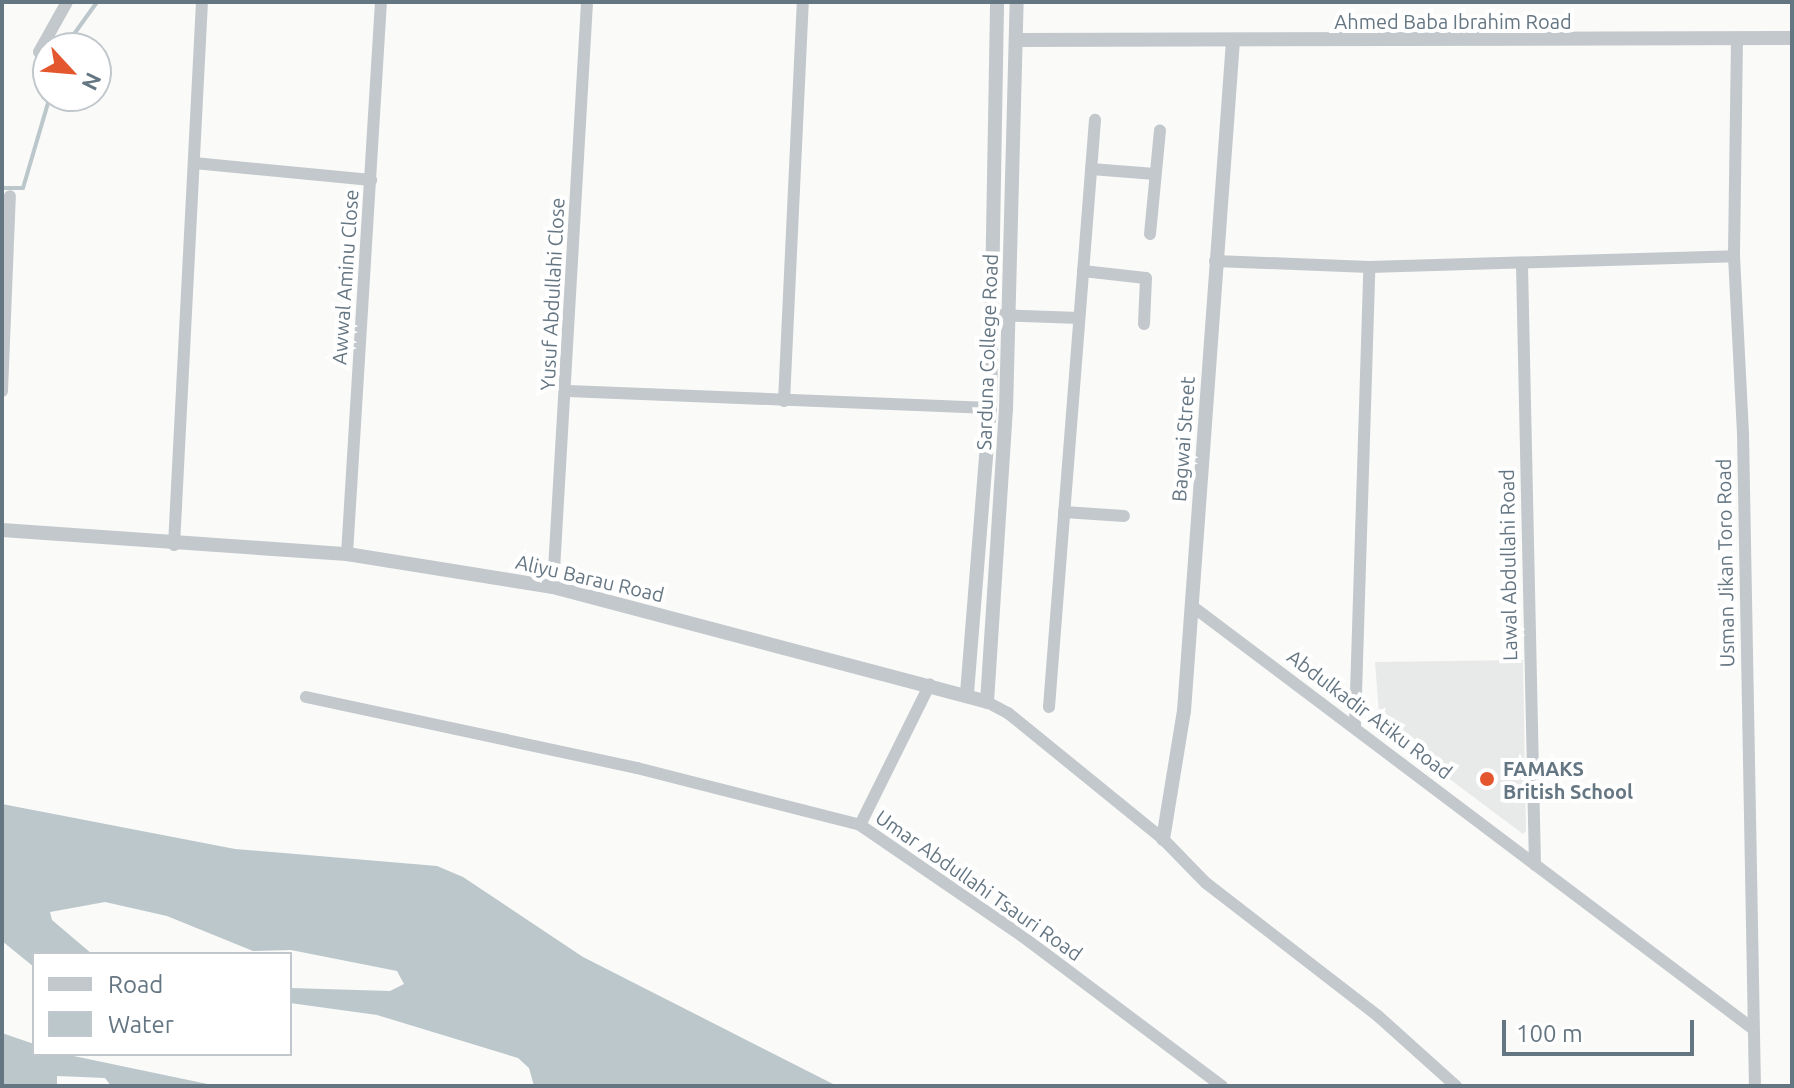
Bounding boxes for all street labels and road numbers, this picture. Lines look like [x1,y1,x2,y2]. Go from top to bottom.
street label: Ahmed Baba Ibrahim Road [1334,9,1572,33]
street label: Awwal Aminu Close [327,189,363,365]
street label: Yusuf Abdullahi Close [535,197,569,391]
street label: Sarduna College Road [972,253,1002,451]
street label: Bagwai Street [1167,376,1199,502]
street label: Usman Jikan Toro Road [1711,458,1739,668]
street label: Lawal Abdullahi Road [1494,469,1522,661]
street label: Aliyu Barau Road [513,549,667,607]
street label: Abdulkadir Atiku Road [1283,644,1457,784]
street label: Umar Abdullahi Tsauri Road [871,804,1087,966]

